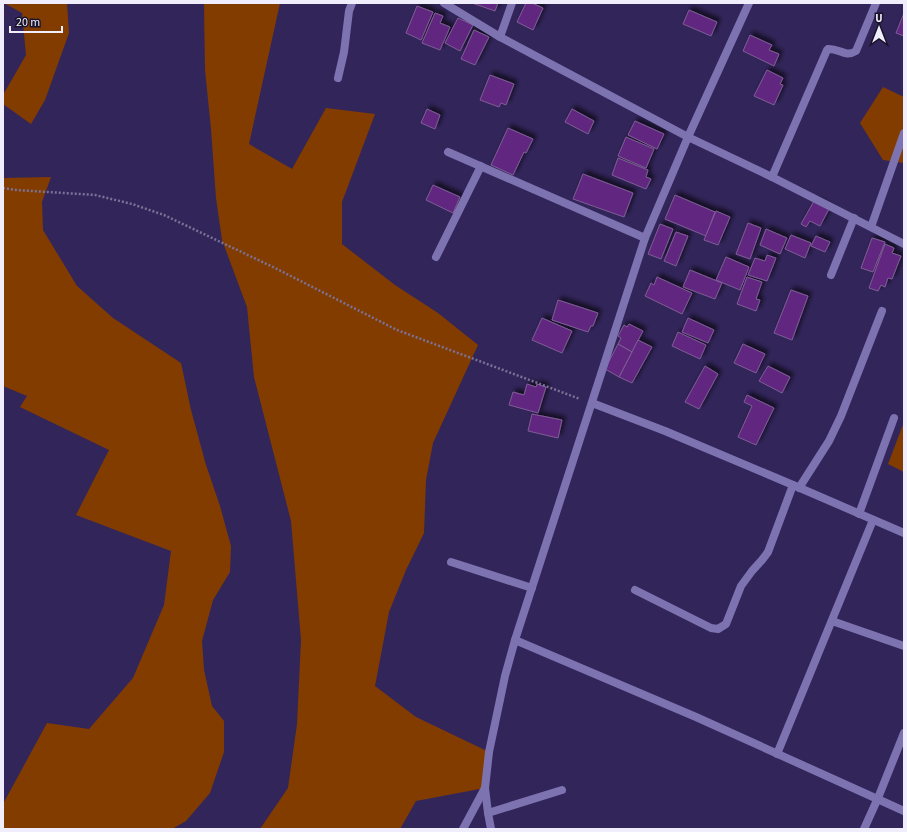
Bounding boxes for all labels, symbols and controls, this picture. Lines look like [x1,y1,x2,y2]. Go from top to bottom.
scale bar [10,8,62,34]
north arrow [859,8,899,48]
text: U [875,11,883,26]
text: 20 m [16,14,40,31]

